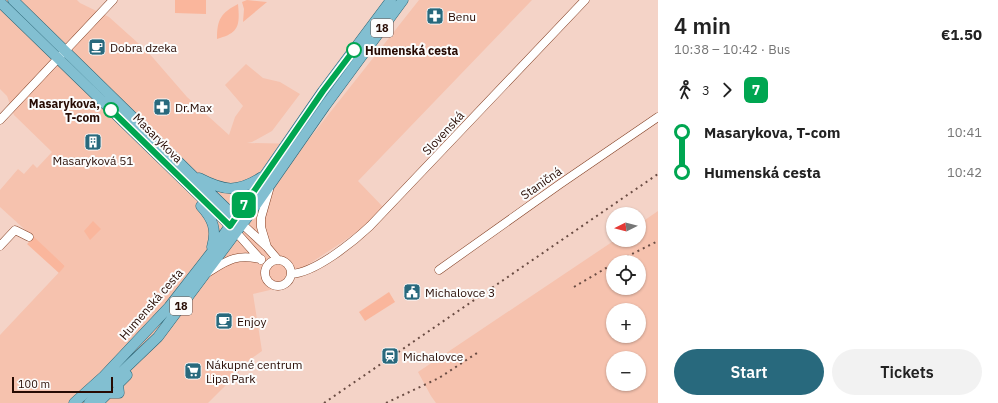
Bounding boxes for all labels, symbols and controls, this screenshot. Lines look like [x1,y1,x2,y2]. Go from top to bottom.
pharmacy icon: Benu [425,6,445,26]
place label: Benu [448,9,476,24]
text: 4 min [674,11,731,40]
road number: 18 [371,19,393,37]
text: €1.50 [941,25,982,44]
cafe icon: Dobra dzeka [87,37,107,57]
place label: Dobra dzeka [110,40,178,55]
text: 10:38 – 10:42 · Bus [674,41,790,58]
marker: Humenská cesta [346,42,362,58]
place label: Humenská cesta [365,43,459,58]
icon: walk [674,79,696,101]
icon: forward [716,79,738,101]
text: 7 [752,81,760,99]
text: 3 [702,82,710,99]
place label: Masarykova, T-com [29,96,100,125]
pharmacy icon: Dr.Max [152,97,172,117]
place label: Dr.Max [175,100,212,115]
marker: Masarykova, T-com [103,102,119,118]
street label: Slovenská [419,107,468,158]
street label: Masarykova [130,110,186,166]
text: Masarykova, T-com [704,123,840,142]
text: 10:41 [947,124,982,141]
building icon: Masaryková 51 [83,132,103,152]
place label: Masaryková 51 [52,153,134,168]
street label: Staničná [518,163,565,203]
text: Humenská cesta [704,163,821,182]
text: 10:42 [947,164,982,181]
line badge: 7 [231,192,257,218]
text: 7 [240,196,248,214]
north arrow [606,207,646,247]
map controls [606,207,646,391]
button: locate [606,255,646,295]
street label: Humenská cesta [116,265,186,343]
public building icon: Michalovce 3 [402,282,422,302]
place label: Michalovce 3 [425,285,495,300]
road number: 18 [170,297,192,315]
button: + [606,303,646,343]
cafe icon: Enjoy [214,311,234,331]
place label: Enjoy [237,314,266,329]
station icon: Michalovce [380,346,400,366]
place label: Michalovce [403,349,464,364]
button: Start [674,349,824,395]
button: Tickets [832,349,982,395]
button: − [606,351,646,391]
place label: Nákupné centrum Lipa Park [206,357,302,386]
supermarket icon: Nákupné centrum Lipa Park [183,361,203,381]
scale bar [12,375,113,394]
text: 100 m [18,377,50,391]

